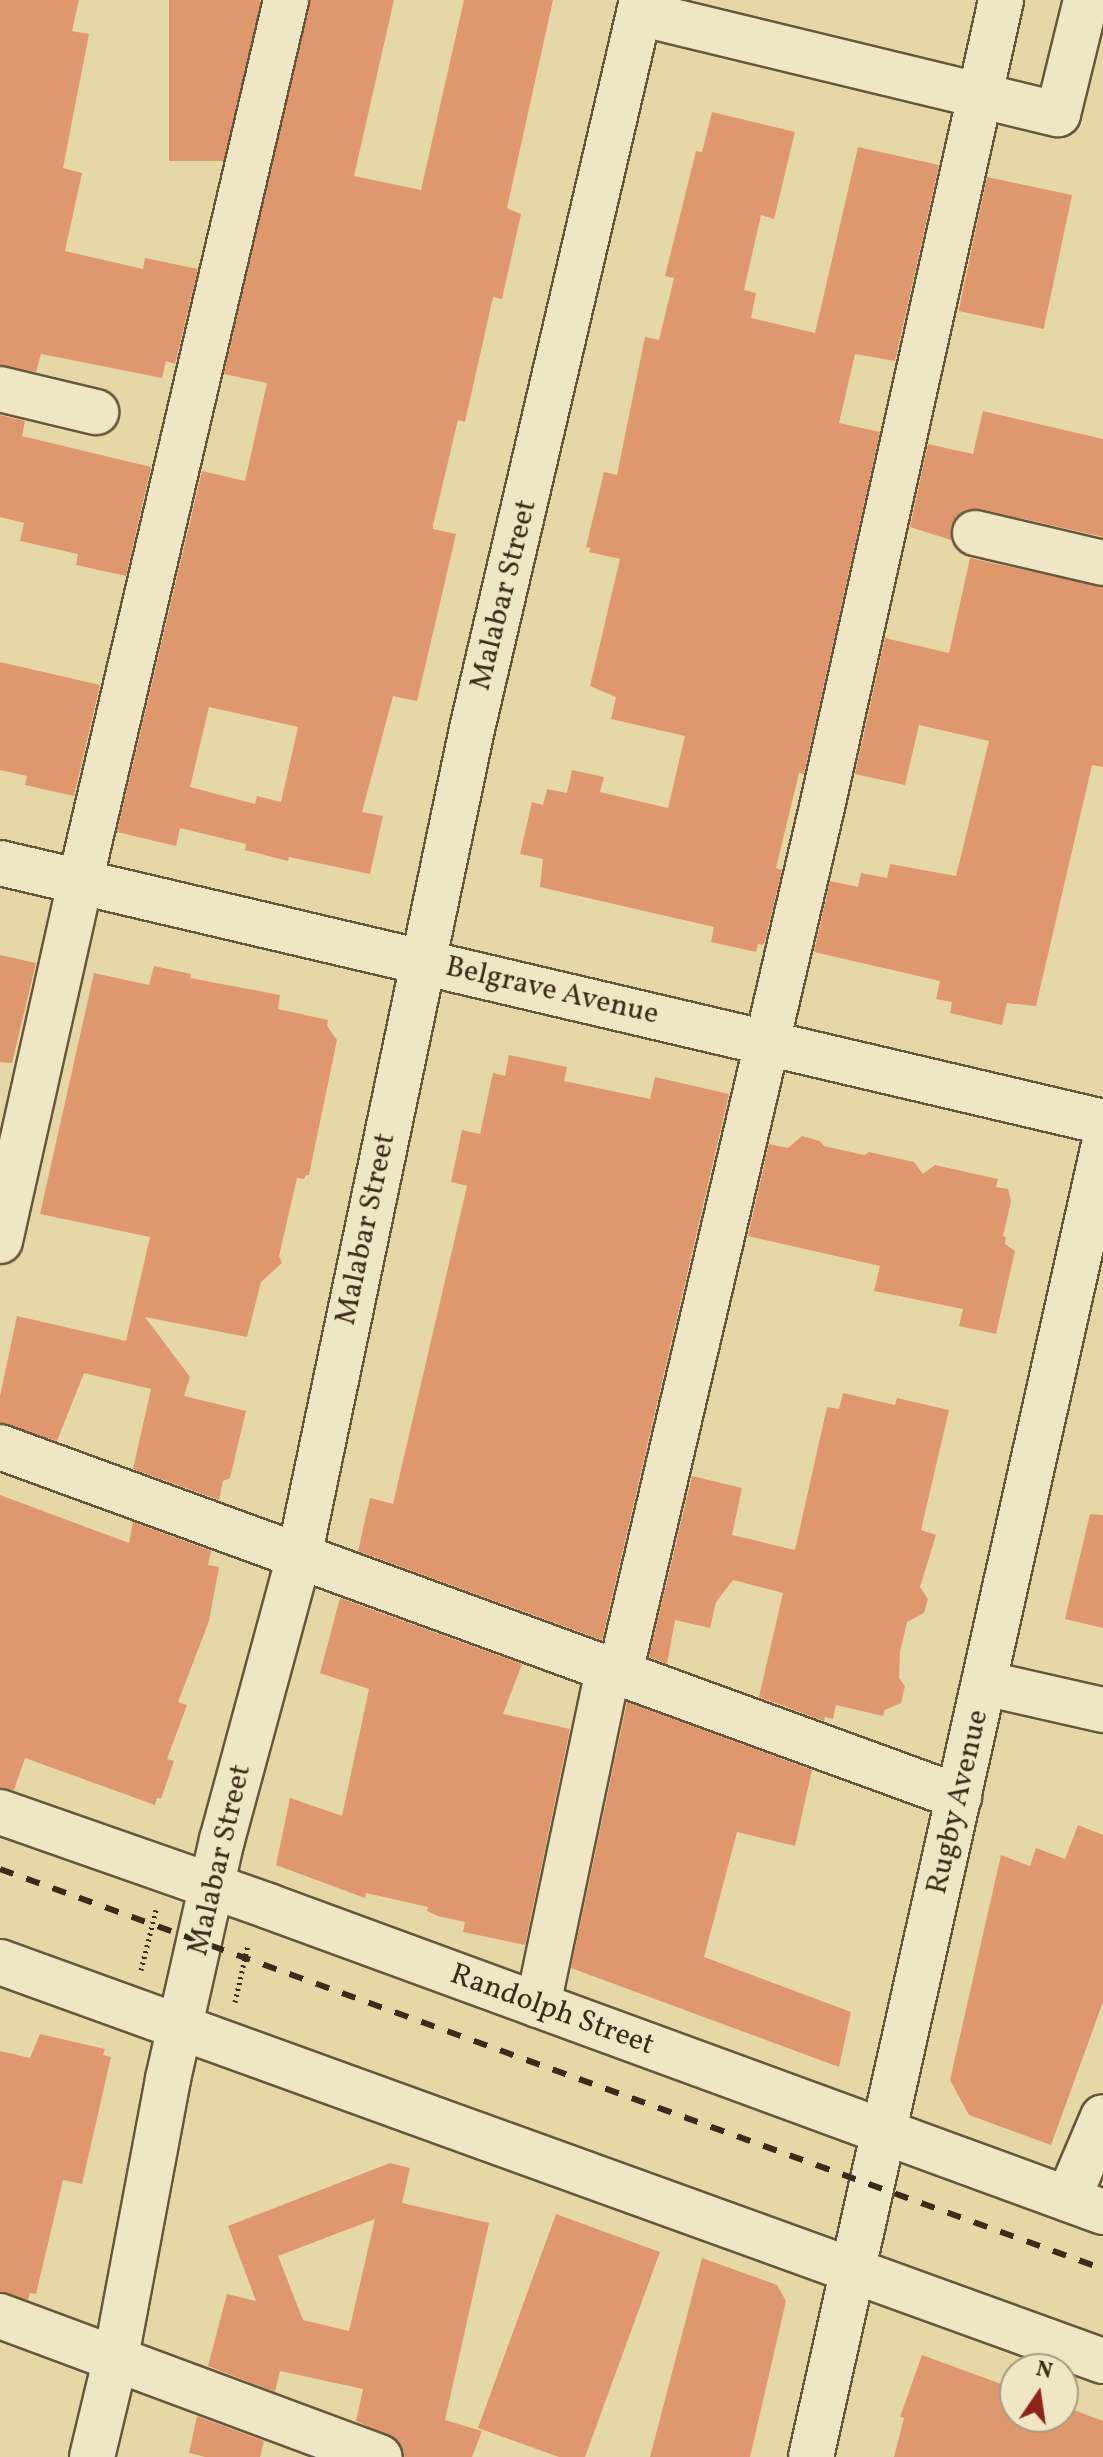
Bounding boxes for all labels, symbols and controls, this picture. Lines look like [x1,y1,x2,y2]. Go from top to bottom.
street label: Malabar Street [463,496,545,694]
street label: Belgrave Avenue [442,949,662,1033]
street label: Malabar Street [328,1130,404,1328]
street label: Rugby Avenue [919,1706,997,1898]
street label: Malabar Street [180,1761,260,1959]
street label: Randolph Street [445,1956,659,2064]
north arrow [999,2353,1079,2433]
text: N [1033,2354,1055,2388]

